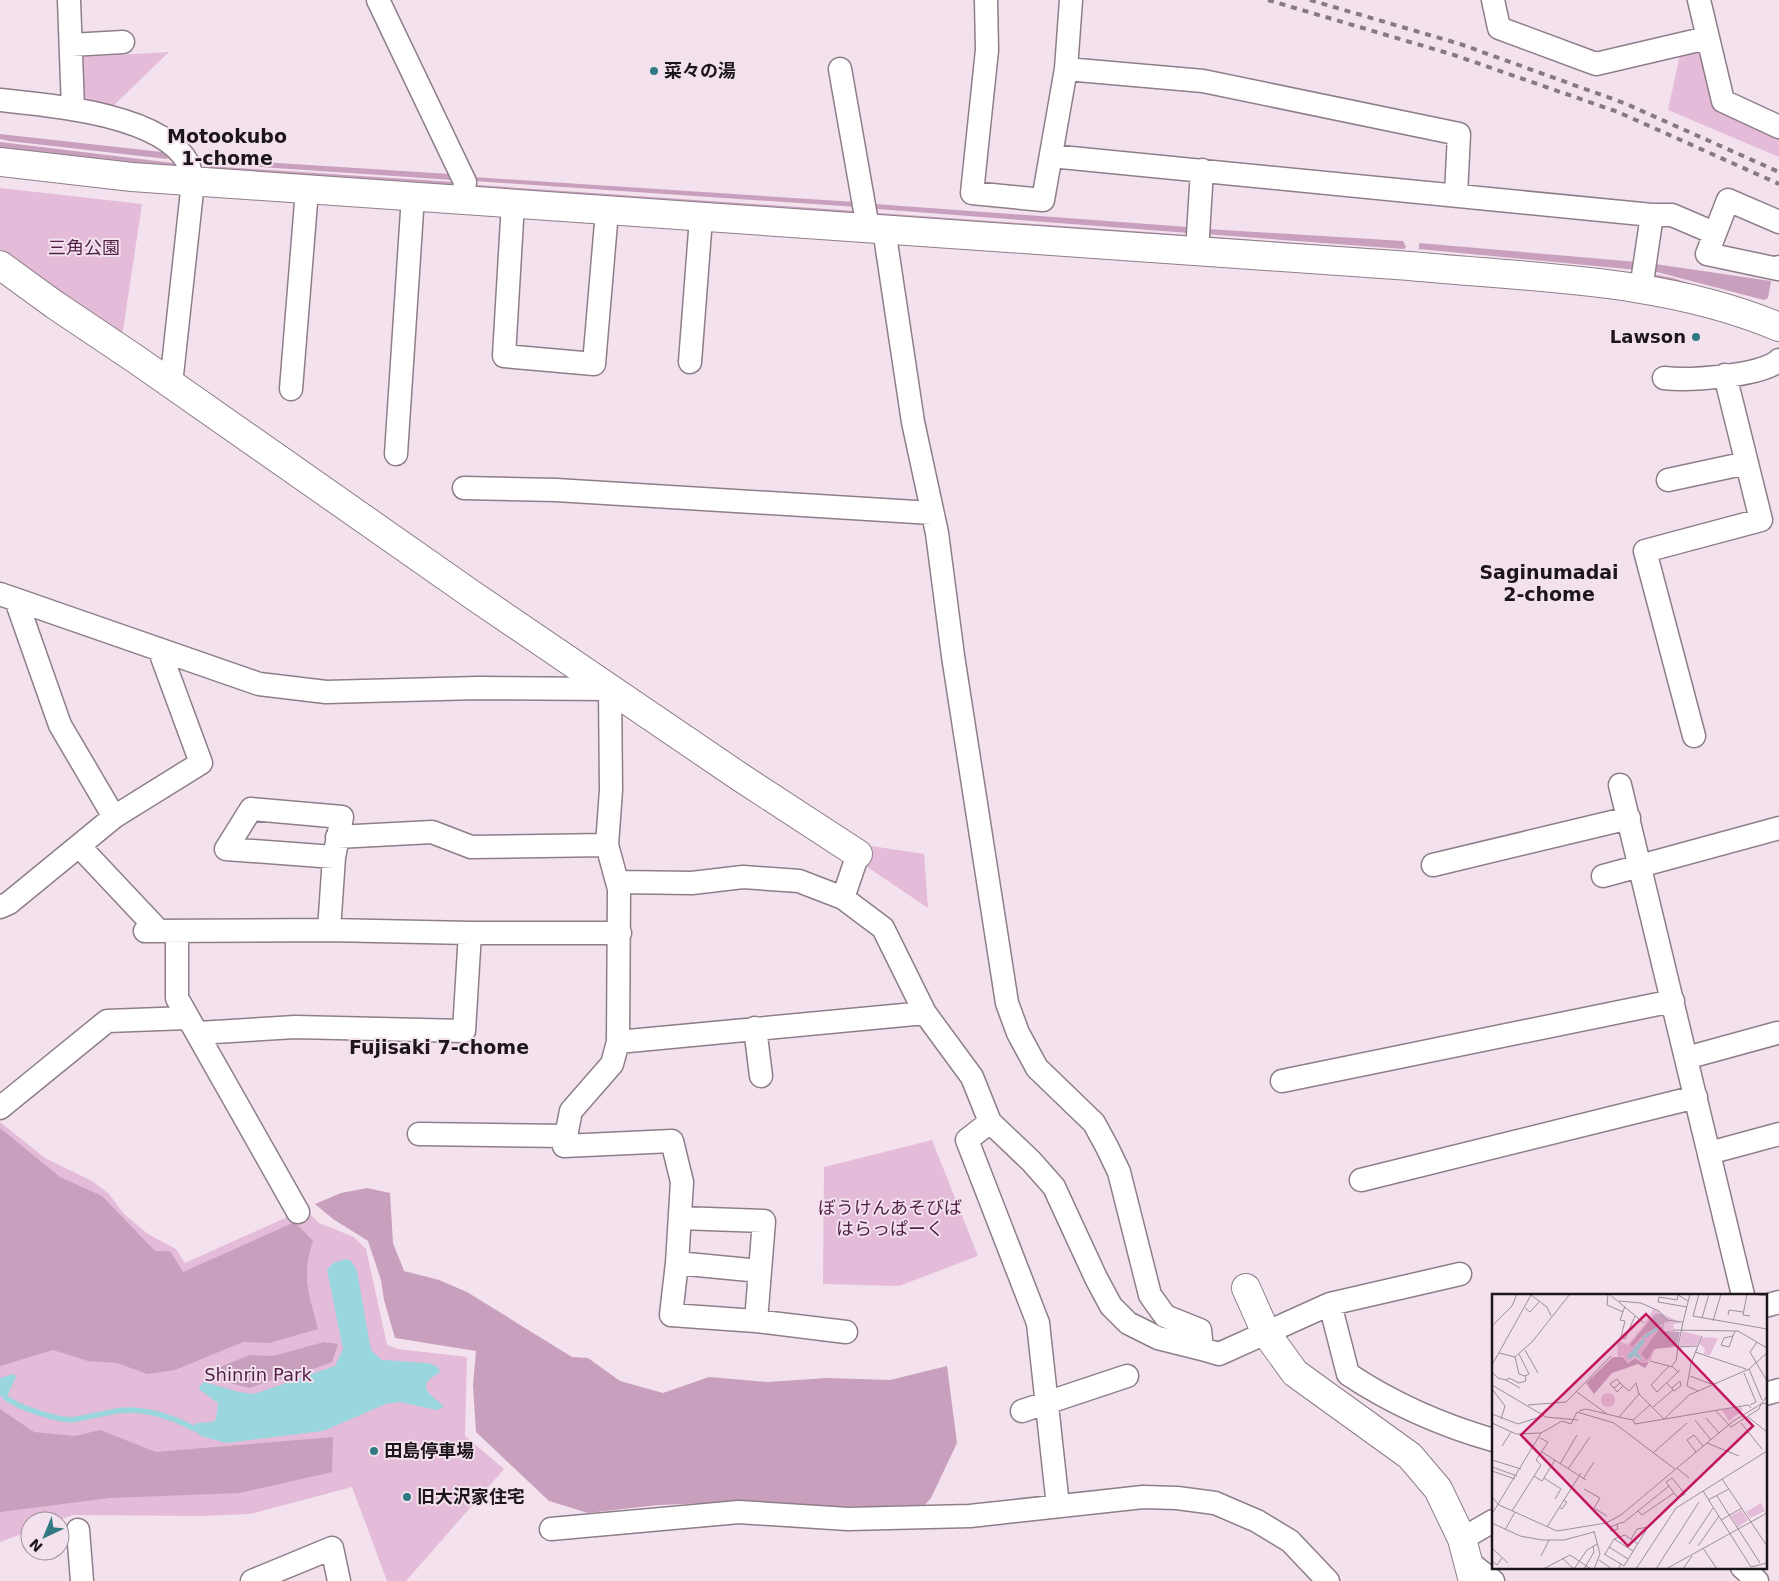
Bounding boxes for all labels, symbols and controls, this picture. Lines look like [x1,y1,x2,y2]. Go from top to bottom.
place label: 菜々の湯 [664,60,736,81]
marker: 菜々の湯 [648,65,660,77]
district label: Motookubo 1-chome [167,125,287,169]
park label: 三角公園 [48,237,120,258]
place label: Lawson [1610,326,1686,347]
marker: Lawson [1690,331,1702,343]
district label: Saginumadai 2-chome [1479,561,1619,605]
district label: Fujisaki 7-chome [349,1036,529,1058]
park label: ぼうけんあそびば はらっぱーく [818,1197,962,1239]
inset map [1492,1294,1766,1568]
park label: Shinrin Park [204,1364,312,1385]
place label: 田島停車場 [384,1440,474,1461]
marker: 田島停車場 [368,1445,380,1457]
place label: 旧大沢家住宅 [417,1486,525,1507]
marker: 旧大沢家住宅 [401,1491,413,1503]
north arrow [20,1511,70,1561]
text: N [26,1536,46,1555]

